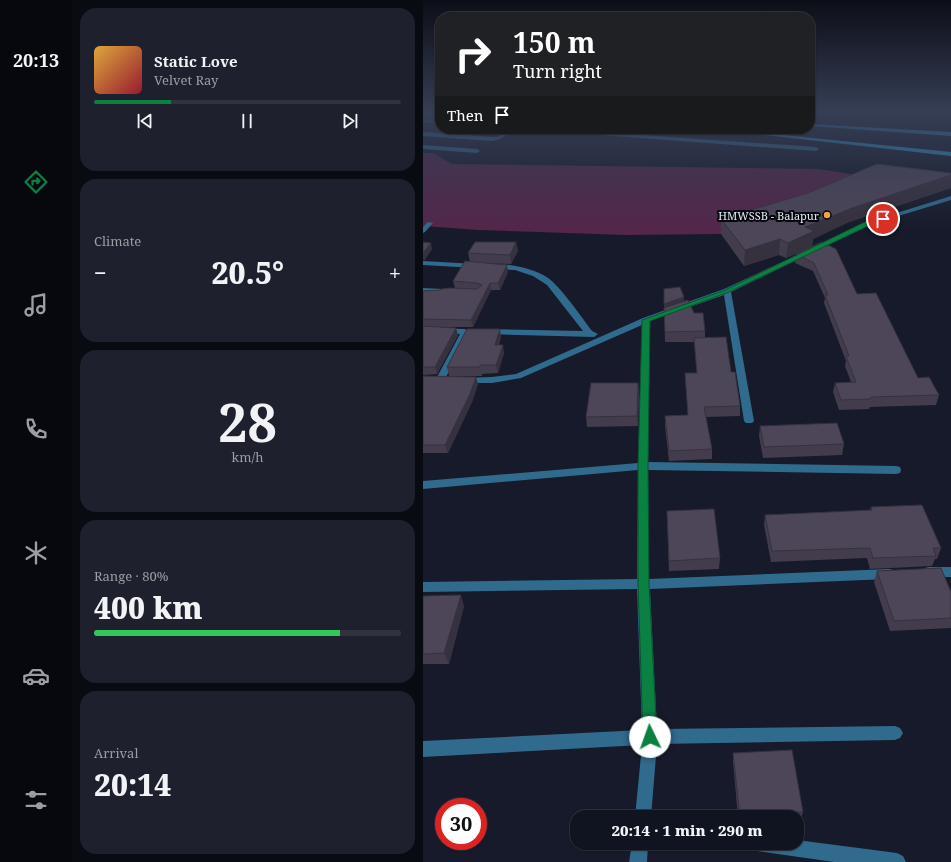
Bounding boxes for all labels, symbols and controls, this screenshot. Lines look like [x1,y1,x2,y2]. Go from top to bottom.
text: 150 m [513,23,595,61]
icon: right [447,28,499,80]
text: 20:13 [13,48,59,72]
text: Static Love [154,51,238,71]
text: Turn right [513,59,602,83]
text: Velvet Ray [154,71,218,89]
icon: arrive [491,104,513,126]
text: Then [447,105,483,125]
icon: previous [134,110,156,132]
icon: pause [236,110,258,132]
icon: next [339,110,361,132]
icon: directions [22,168,50,196]
pin [866,202,900,236]
place label: HMWSSB - Balapur [718,208,820,223]
icon: arrive [872,208,894,230]
marker: HMWSSB - Balapur [822,210,832,220]
text: Climate [94,232,141,250]
text: 20.5° [212,252,284,293]
text: − [94,257,107,287]
text: + [389,257,401,287]
icon: music [22,291,50,319]
text: 28 [218,386,277,457]
icon: phone [22,415,50,443]
text: km/h [232,448,263,466]
icon: climate [22,539,50,567]
text: Range · 80% [94,567,168,585]
text: 400 km [94,587,203,628]
icon: car [22,662,50,690]
position arrow [629,716,671,758]
text: Arrival [94,744,138,762]
text: 20:14 [94,764,171,805]
icon: filters [22,786,50,814]
speed limit sign: 30 [435,798,487,850]
text: 20:14 · 1 min · 290 m [611,820,763,840]

